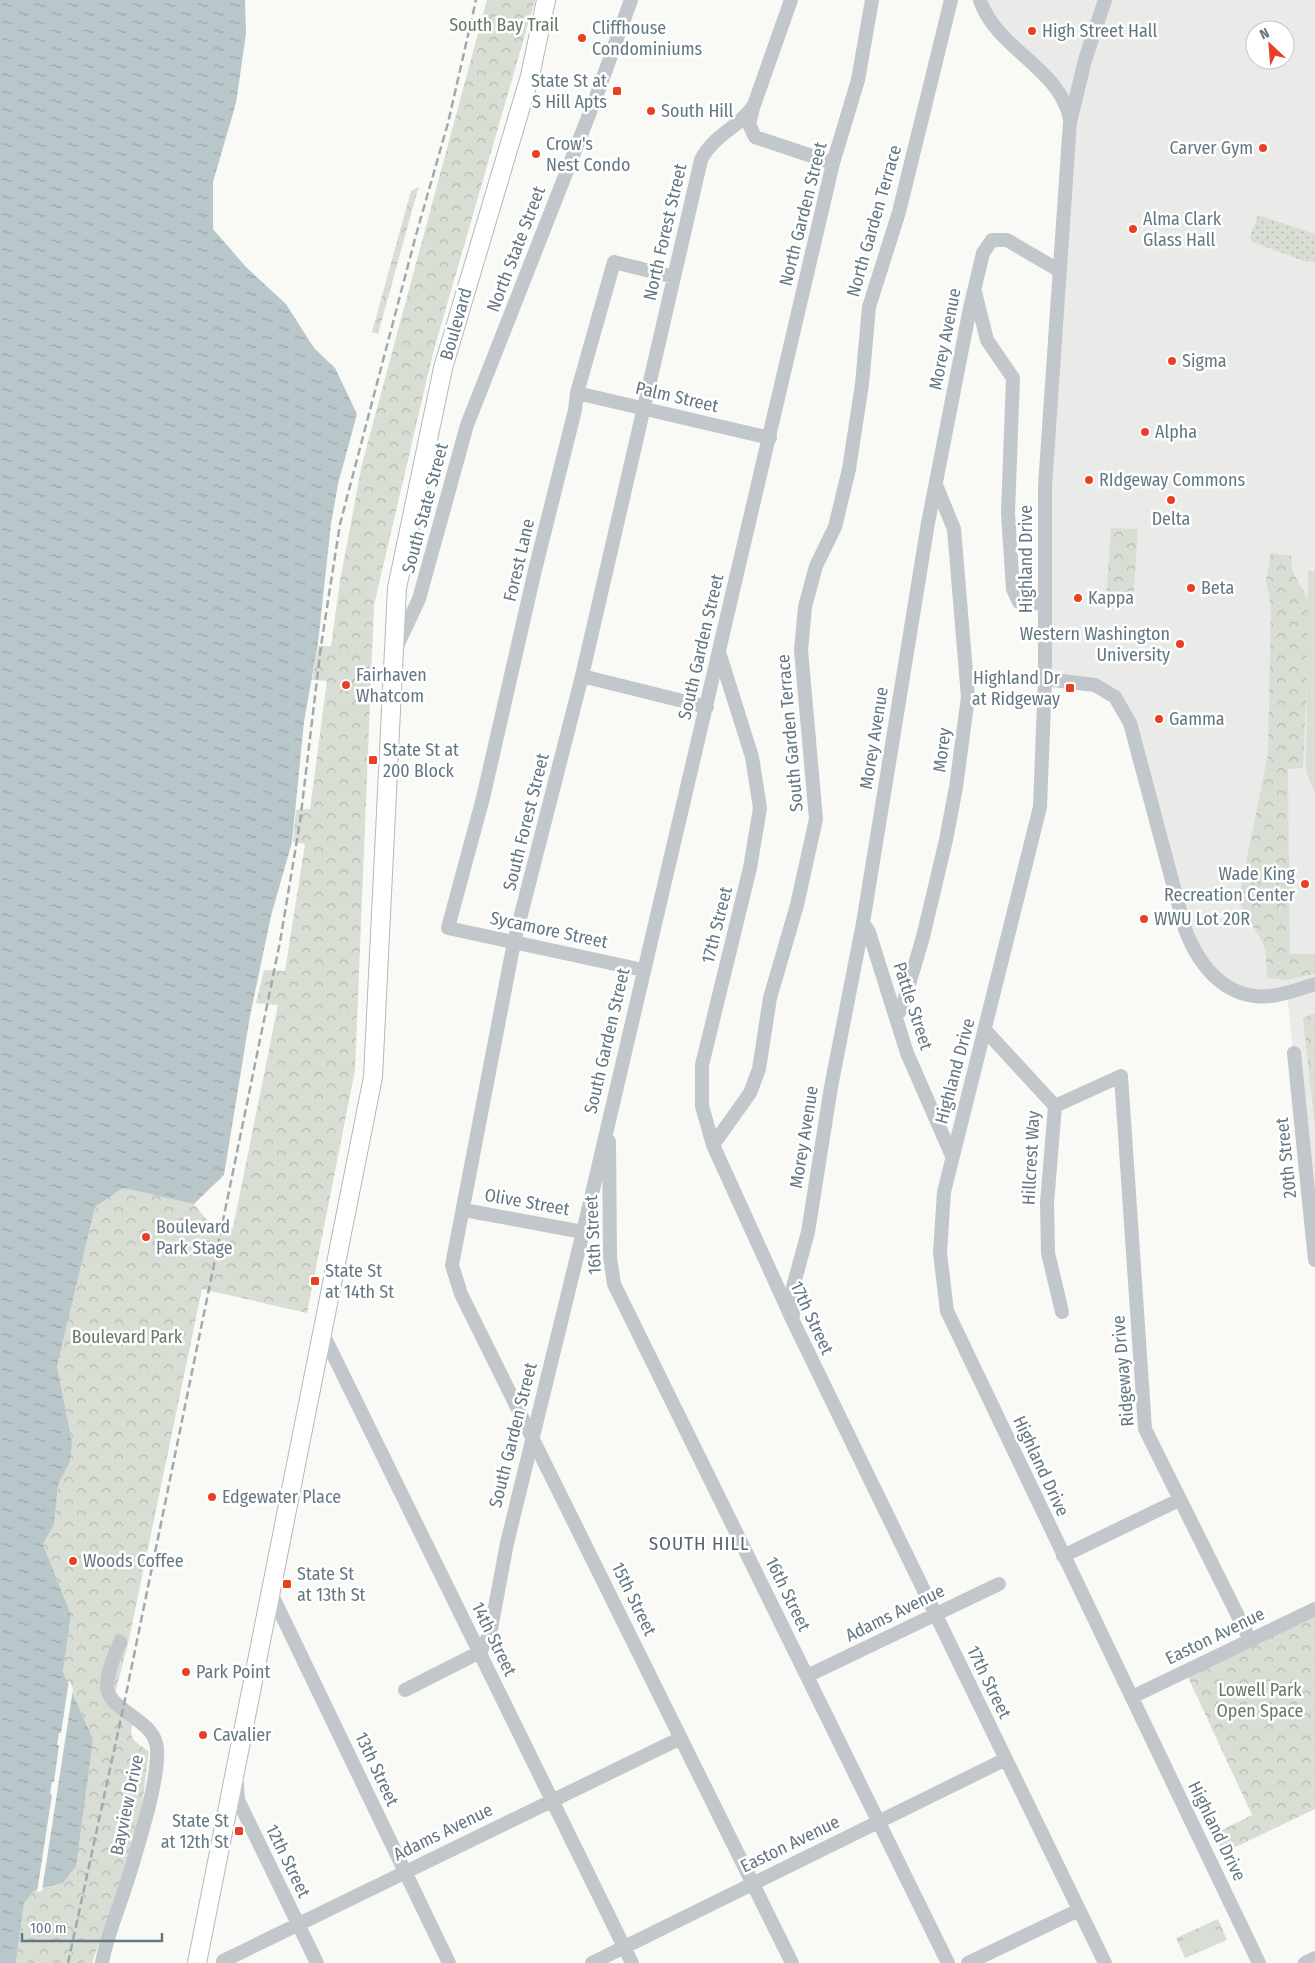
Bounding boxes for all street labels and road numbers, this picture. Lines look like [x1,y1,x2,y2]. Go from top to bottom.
street label: North Garden Street [774,140,832,288]
street label: North Garden Terrace [842,143,906,299]
street label: North Forest Street [639,161,691,303]
street label: North State Street [482,183,550,315]
street label: Boulevard [435,285,477,363]
street label: Morey Avenue [924,286,966,392]
street label: Palm Street [633,377,721,417]
street label: South State Street [397,440,453,576]
street label: Highland Drive [1015,505,1037,613]
street label: Forest Lane [499,516,539,604]
street label: South Garden Street [674,572,728,722]
street label: South Garden Terrace [772,653,808,813]
street label: Morey Avenue [855,685,893,791]
street label: Morey [928,726,956,774]
street label: South Forest Street [498,751,554,893]
street label: 17th Street [697,884,737,966]
street label: Sycamore Street [488,907,610,953]
street label: Pattle Street [888,959,938,1053]
street label: South Garden Street [580,966,634,1116]
street label: Highland Drive [930,1016,980,1126]
street label: Morey Avenue [785,1084,823,1190]
street label: Hillcrest Way [1018,1110,1044,1206]
street label: 20th Street [1271,1116,1301,1200]
street label: Olive Street [483,1184,571,1220]
street label: 16th Street [580,1194,606,1275]
street label: 17th Street [786,1278,839,1358]
street label: Ridgeway Drive [1107,1314,1139,1428]
street label: South Garden Street [484,1360,542,1510]
street label: Highland Drive [1008,1412,1074,1520]
street label: 16th Street [761,1553,815,1635]
street label: 15th Street [607,1559,661,1639]
street label: Adams Avenue [842,1579,948,1647]
street label: 14th Street [467,1598,521,1680]
street label: Easton Avenue [1162,1603,1268,1669]
street label: 17th Street [962,1642,1016,1722]
street label: 13th Street [350,1729,404,1810]
street label: Bayview Drive [106,1753,148,1857]
street label: Highland Drive [1183,1777,1251,1885]
street label: Adams Avenue [390,1798,496,1866]
street label: Easton Avenue [737,1811,843,1877]
street label: 12th Street [261,1821,315,1901]

